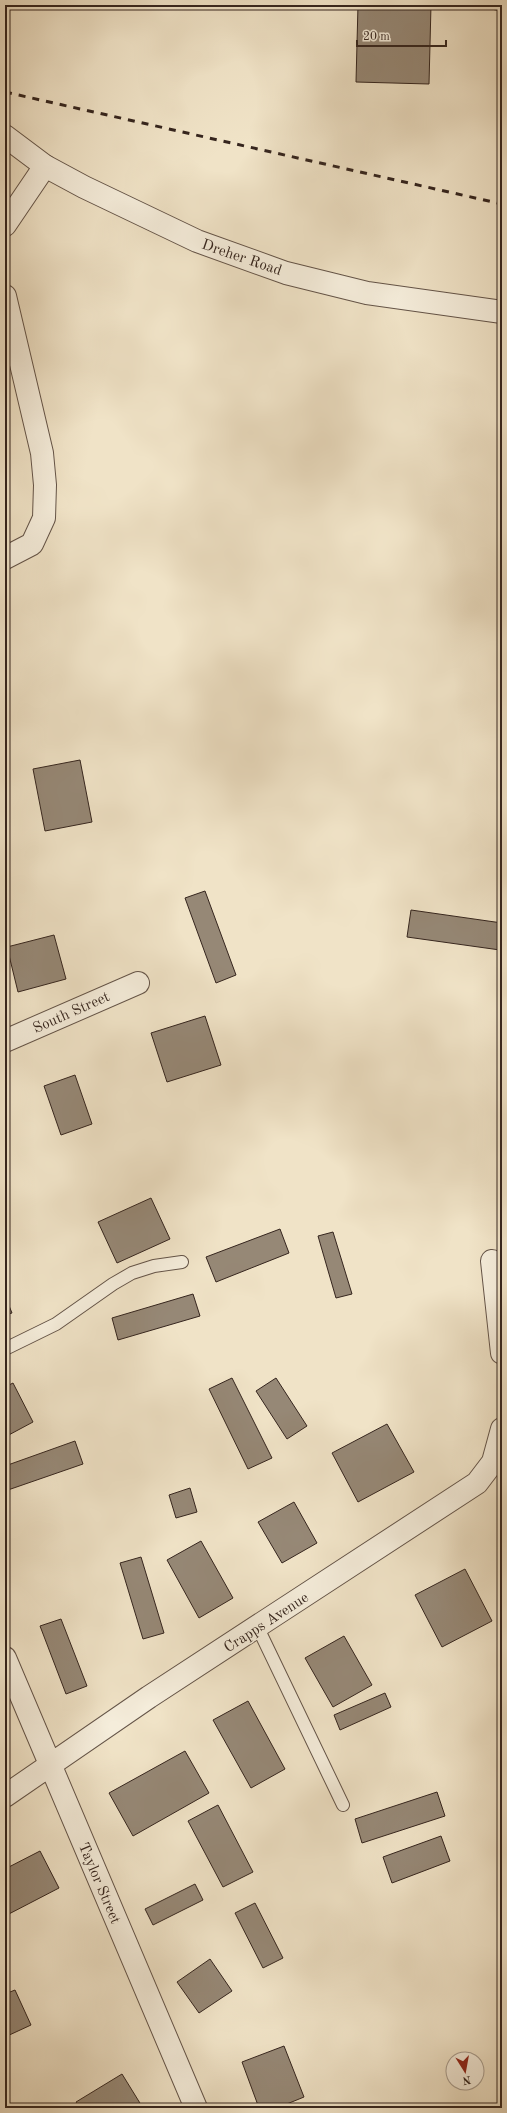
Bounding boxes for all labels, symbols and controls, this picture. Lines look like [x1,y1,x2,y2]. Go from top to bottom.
scale bar [357,22,446,48]
text: 20 m [363,31,390,43]
street label: Dreher Road [200,238,284,279]
street label: South Street [31,990,112,1037]
street label: Crapps Avenue [222,1590,312,1656]
street label: Taylor Street [75,1841,122,1926]
north arrow [445,2051,485,2091]
text: N [461,2073,472,2086]

